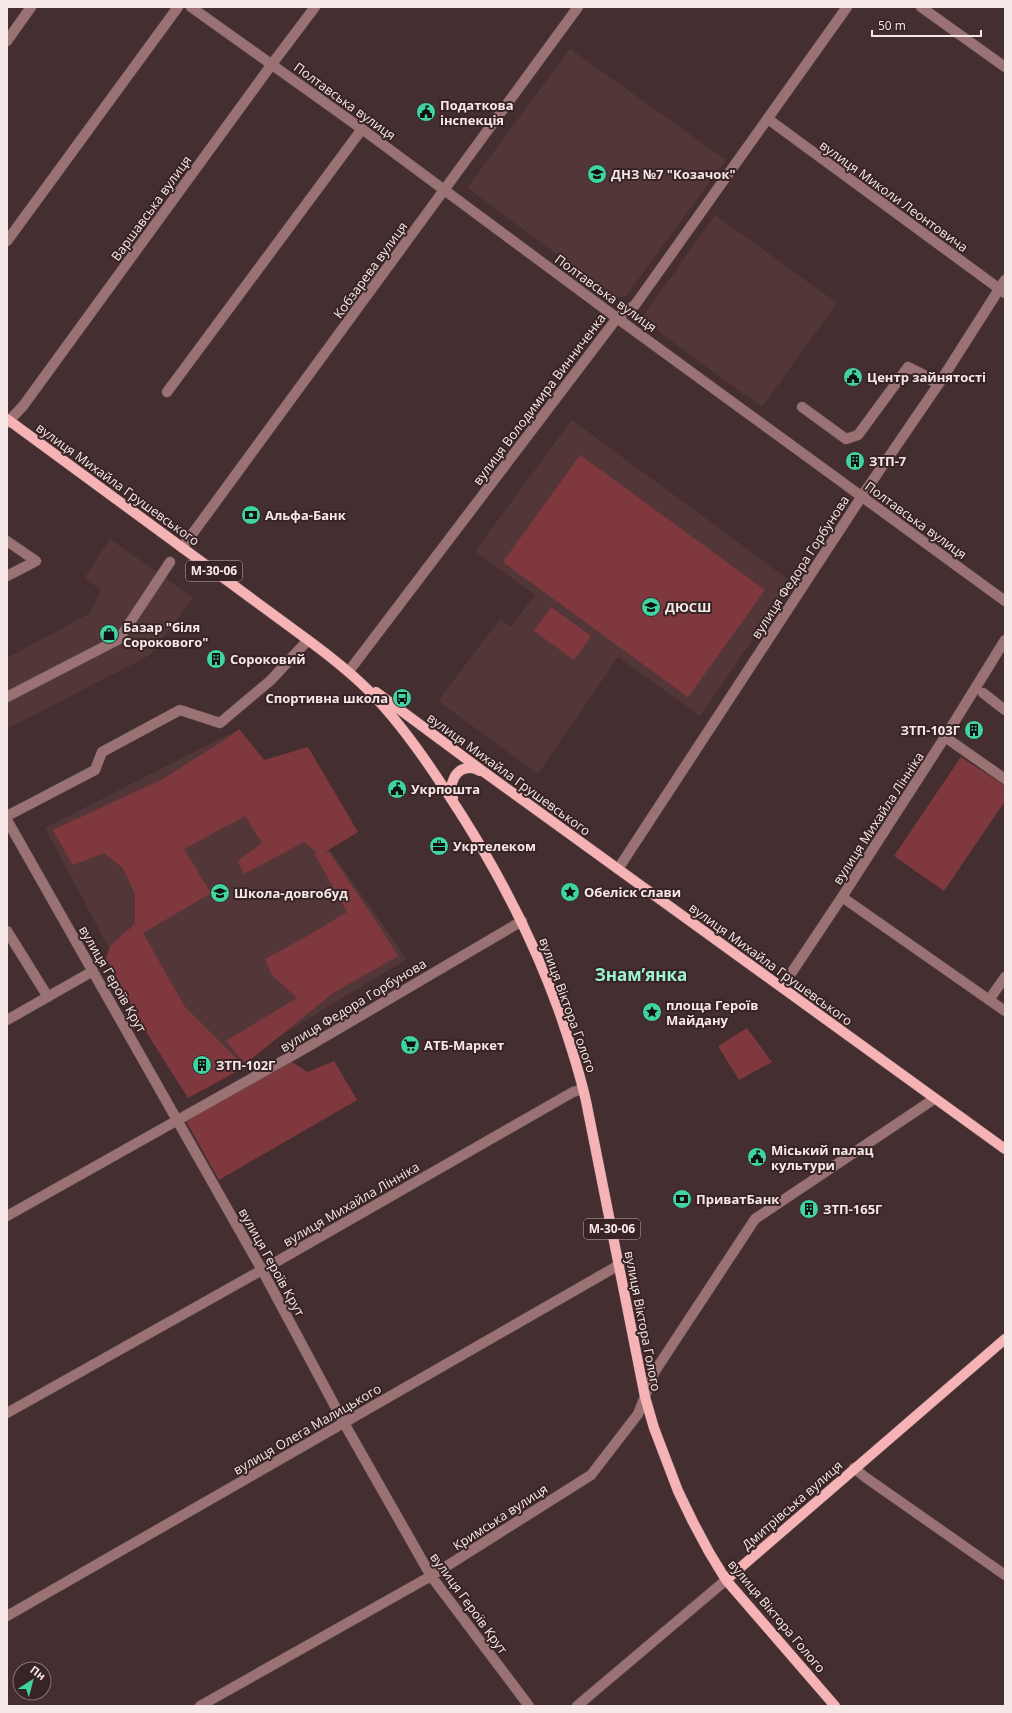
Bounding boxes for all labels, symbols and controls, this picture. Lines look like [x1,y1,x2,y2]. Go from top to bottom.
scale bar [872,12,981,38]
text: 50 m [878,17,906,34]
street label: Полтавська вулиця [290,58,400,144]
place label: Податкова інспекція [440,96,514,129]
public building icon: Податкова інспекція [415,101,437,123]
street label: вулиця Миколи Леонтовича [816,136,972,256]
street label: Варшавська вулиця [107,152,195,264]
school or university icon: ДНЗ №7 "Козачок" [586,163,608,185]
place label: ДНЗ №7 "Козачок" [611,165,736,183]
street label: Кобзарева вулиця [329,218,411,322]
street label: Полтавська вулиця [551,250,661,336]
street label: вулиця Володимира Винниченка [468,309,610,489]
public building icon: Центр зайнятості [842,366,864,388]
place label: Центр зайнятості [867,368,986,386]
street label: вулиця Михайла Грушевського [33,418,204,550]
building icon: ЗТП-7 [844,450,866,472]
place label: ЗТП-7 [869,452,907,470]
street label: Полтавська вулиця [861,477,971,563]
street label: вулиця Федора Горбунова [747,492,853,642]
bank icon: Альфа-Банк [240,504,262,526]
place label: Альфа-Банк [265,506,347,524]
road number: М-30-06 [186,561,242,581]
school or university icon: ДЮСШ [640,596,662,618]
place label: ДЮСШ [665,598,711,616]
place label: Базар "біля Сорокового" [123,618,208,651]
shop icon: Базар "біля Сорокового" [98,623,120,645]
building icon: Сороковий [205,648,227,670]
place label: Сороковий [230,650,306,668]
bus stop icon: Спортивна школа [391,687,413,709]
place label: Спортивна школа [265,689,388,707]
street label: вулиця Михайла Грушевського [424,708,595,840]
building icon: ЗТП-103Г [963,719,985,741]
place label: ЗТП-103Г [901,721,961,739]
street label: вулиця Михайла Лінніка [828,748,928,888]
public building icon: Укрпошта [386,778,408,800]
place label: Укрпошта [411,780,480,798]
office icon: Укртелеком [428,835,450,857]
place label: Укртелеком [453,837,536,855]
place icon: Обеліск слави [559,881,581,903]
school or university icon: Школа-довгобуд [209,882,231,904]
place label: Обеліск слави [584,883,681,901]
place label: Школа-довгобуд [234,884,348,902]
street label: вулиця Михайла Грушевського [686,898,857,1030]
street label: вулиця Героїв Крут [75,922,151,1036]
street label: вулиця Віктора Голого [535,935,601,1075]
street label: вулиця Федора Горбунова [277,954,429,1056]
district label: Знам’янка [595,963,687,986]
place label: площа Героїв Майдану [666,996,758,1029]
place icon: площа Героїв Майдану [641,1001,663,1023]
supermarket icon: АТБ-Маркет [399,1034,421,1056]
place label: АТБ-Маркет [424,1036,504,1054]
building icon: ЗТП-102Г [191,1054,213,1076]
place label: ЗТП-102Г [216,1056,276,1074]
place label: Міський палац культури [771,1141,874,1174]
public building icon: Міський палац культури [746,1146,768,1168]
street label: вулиця Михайла Лінніка [279,1158,423,1250]
bank icon: ПриватБанк [671,1188,693,1210]
place label: ПриватБанк [696,1190,780,1208]
building icon: ЗТП-165Г [798,1198,820,1220]
place label: ЗТП-165Г [823,1200,883,1218]
street label: вулиця Героїв Крут [235,1205,309,1319]
road number: М-30-06 [584,1219,640,1239]
street label: вулиця Віктора Голого [621,1249,665,1393]
street label: вулиця Олега Малицького [230,1379,384,1479]
street label: Дмитрівська вулиця [738,1456,846,1554]
street label: Кримська вулиця [449,1480,551,1554]
street label: вулиця Героїв Крут [426,1549,512,1657]
street label: вулиця Віктора Голого [724,1556,830,1677]
north arrow [12,1661,52,1701]
text: Пн [27,1662,49,1683]

